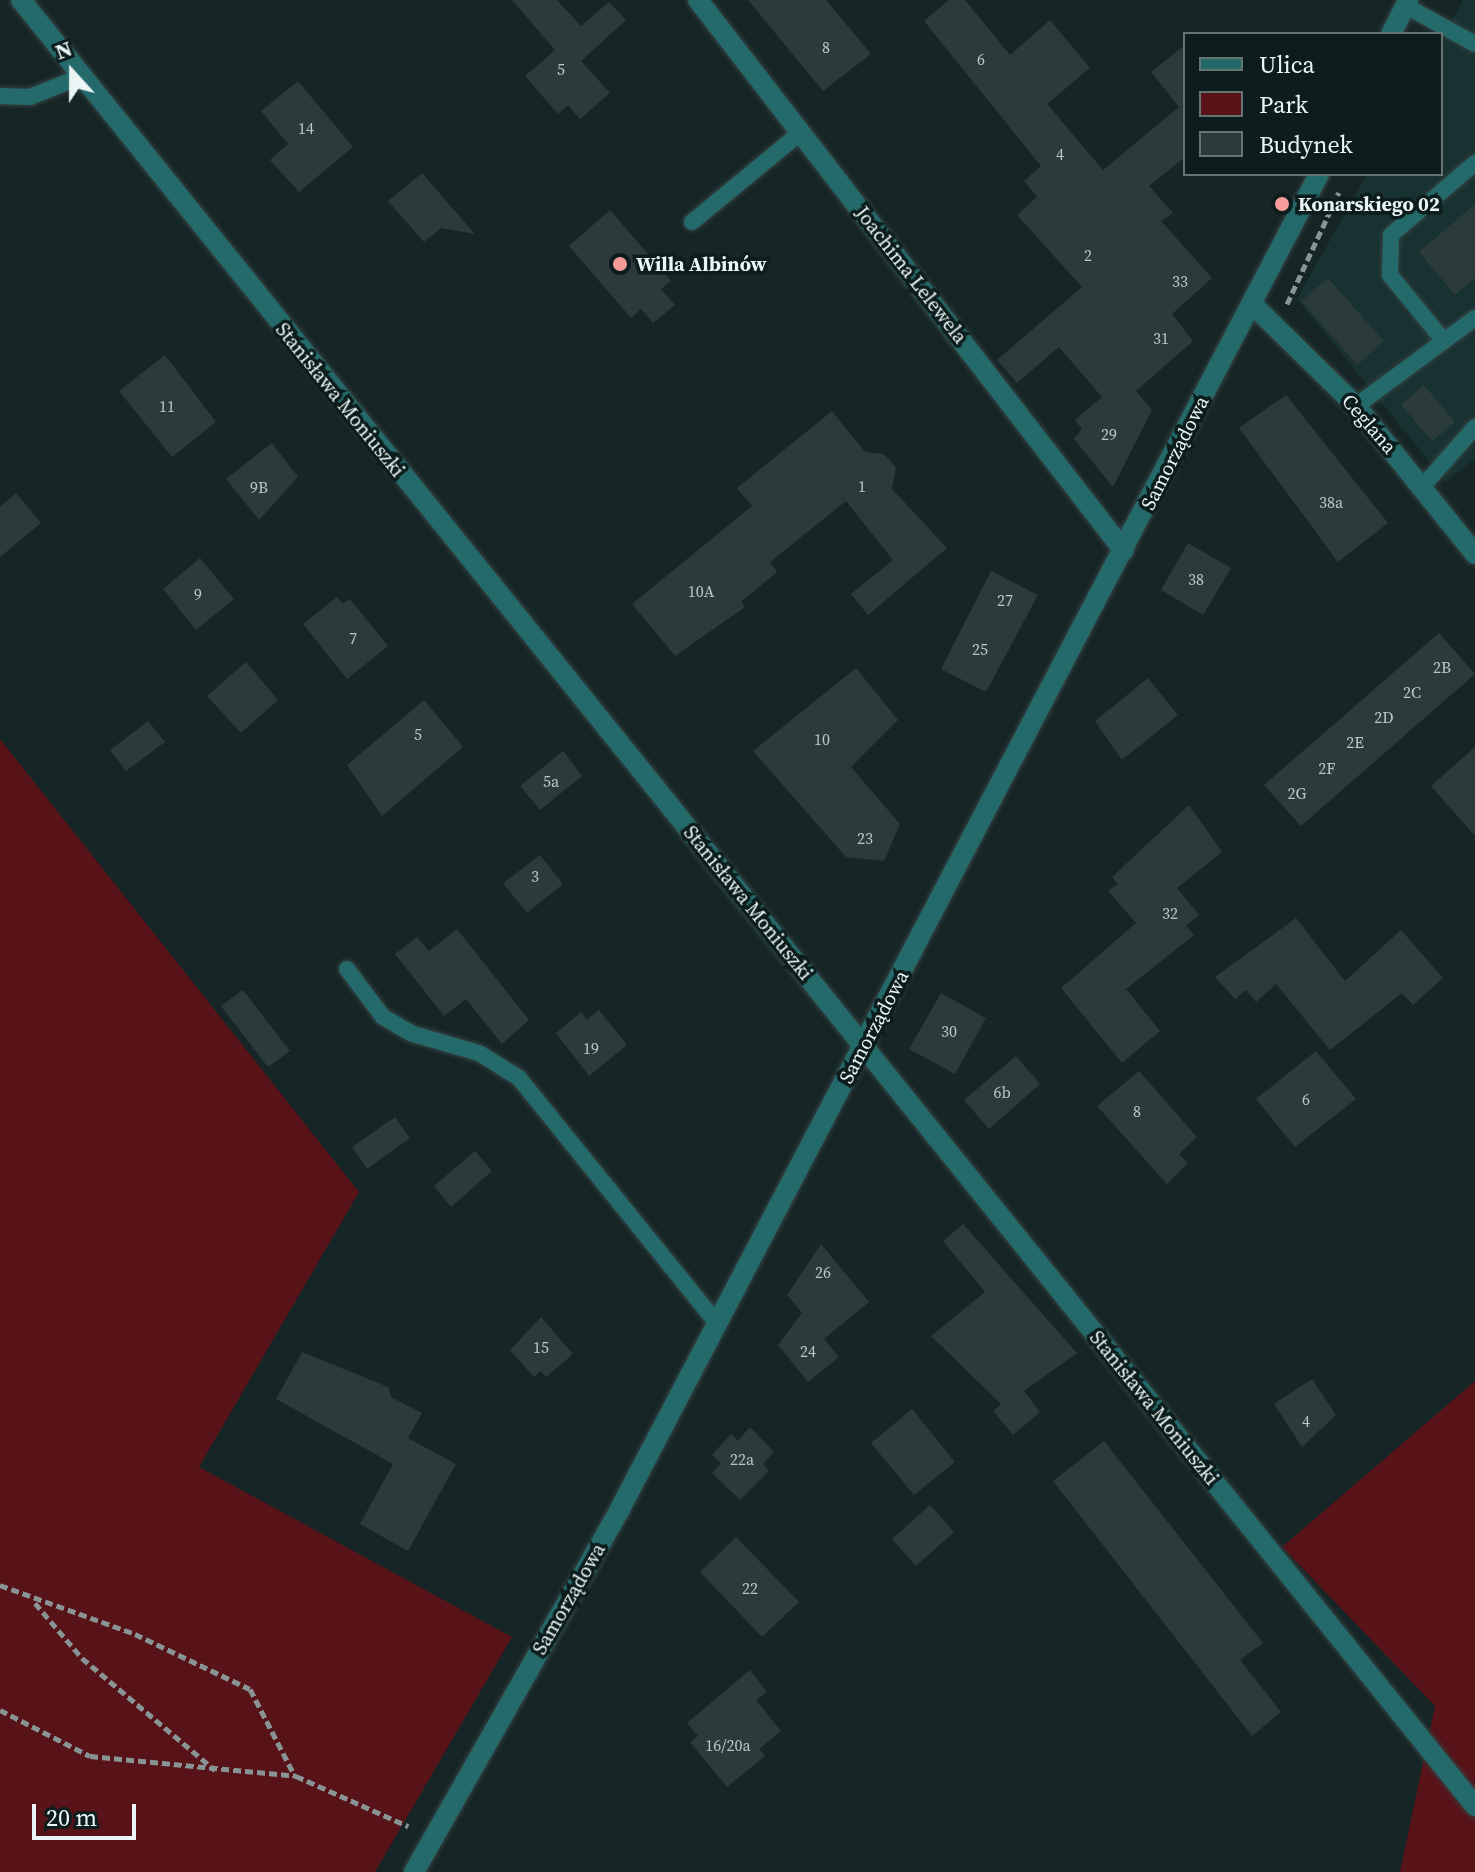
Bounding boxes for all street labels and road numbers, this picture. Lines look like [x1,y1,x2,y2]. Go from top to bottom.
street label: Joachima Lelewela [850,202,972,348]
street label: Stanisława Moniuszki [270,318,410,482]
street label: Ceglana [1337,389,1401,459]
street label: Samorządowa [1136,392,1214,514]
street label: Stanisława Moniuszki [678,821,818,985]
street label: Samorządowa [834,966,914,1088]
street label: Stanisława Moniuszki [1084,1326,1224,1490]
street label: Samorządowa [527,1539,611,1659]

